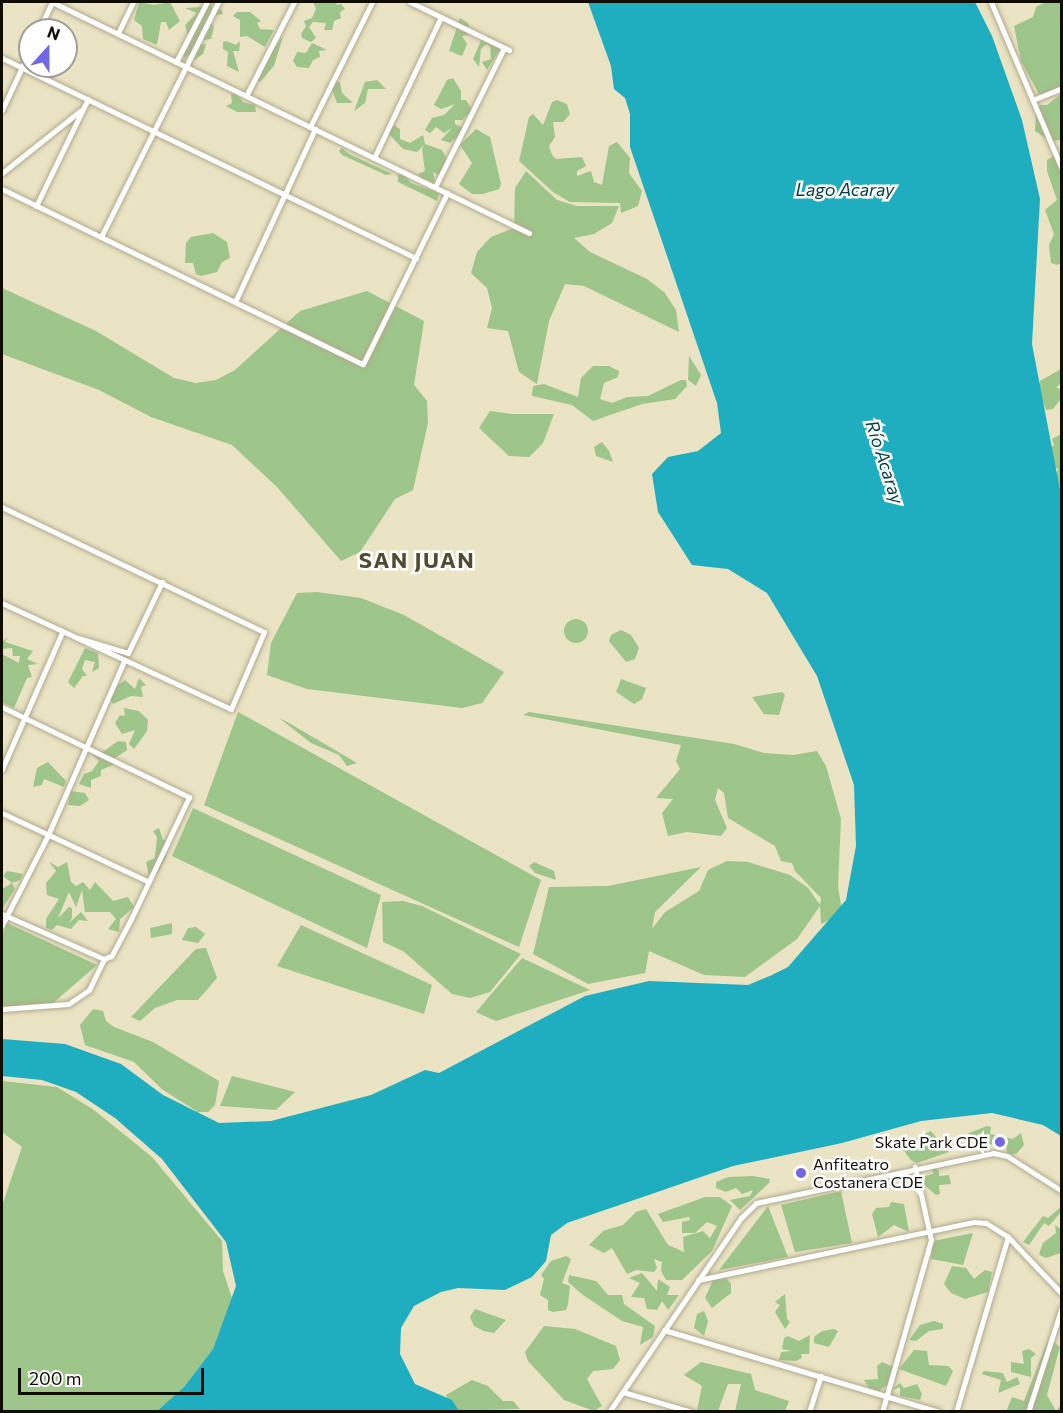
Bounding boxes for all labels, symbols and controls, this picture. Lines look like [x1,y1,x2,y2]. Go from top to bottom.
north arrow [18,18,78,78]
text: N [45,22,63,44]
water label: Lago Acaray [796,178,894,200]
water label: Río Acaray [861,418,909,506]
district label: SAN JUAN [359,547,475,573]
place label: Skate Park CDE [875,1132,988,1152]
marker: Skate Park CDE [993,1135,1007,1149]
place label: Anfiteatro Costanera CDE [813,1154,923,1192]
marker: Anfiteatro Costanera CDE [794,1166,808,1180]
scale bar [21,1356,207,1394]
text: 200 m [29,1367,82,1389]

